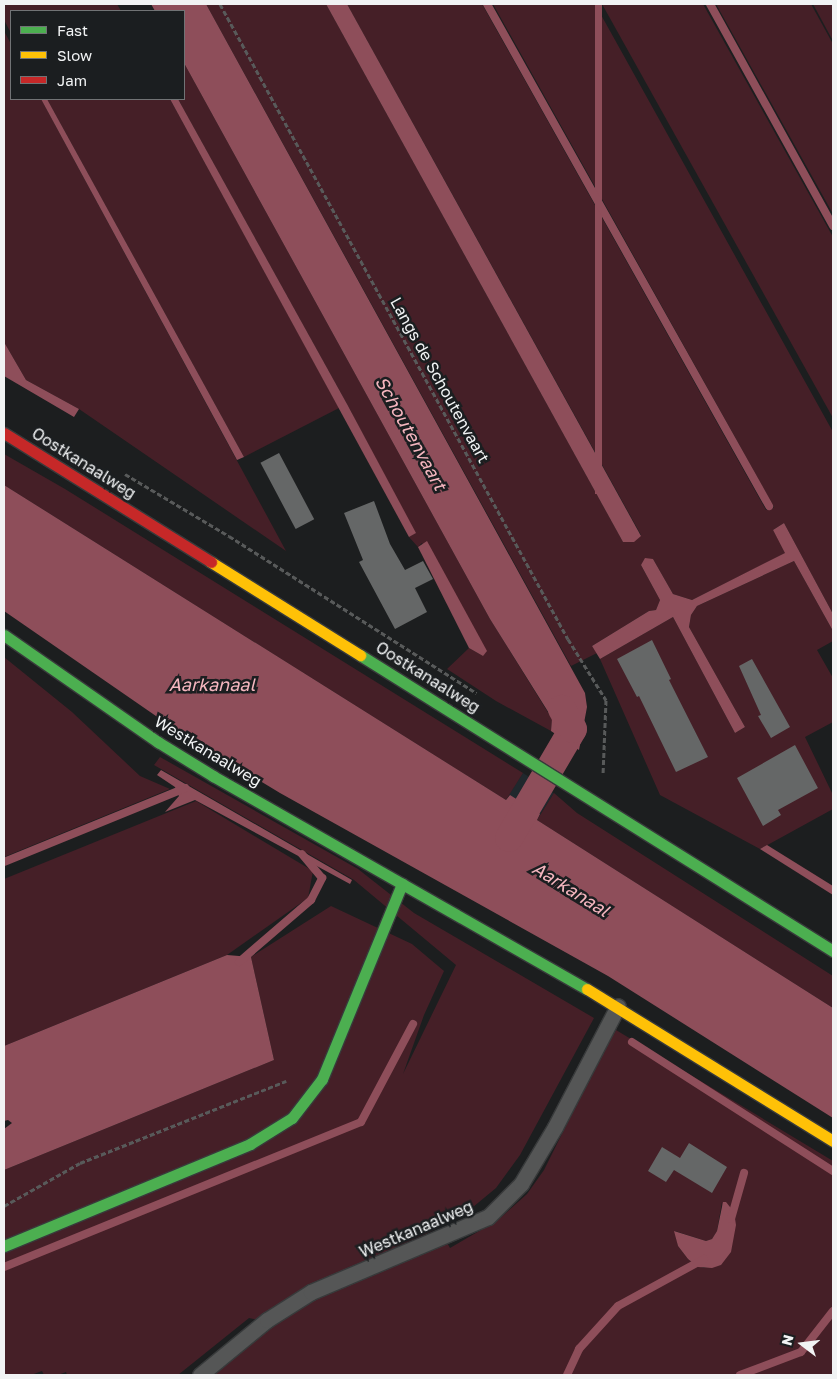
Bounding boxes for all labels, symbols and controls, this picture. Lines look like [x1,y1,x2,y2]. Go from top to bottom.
legend [10,10,185,100]
text: Fast [57,21,88,39]
text: Slow [57,46,92,64]
text: Jam [57,71,87,89]
street label: Langs de Schoutenvaart [386,294,494,466]
water label: Schoutenvaart [371,372,451,494]
street label: Oostkanaalweg [28,423,140,503]
street label: Oostkanaalweg [372,637,484,717]
water label: Aarkanaal [169,673,255,695]
street label: Westkanaalweg [151,711,265,791]
water label: Aarkanaal [529,857,613,921]
street label: Westkanaalweg [356,1196,476,1262]
north arrow [777,1319,827,1369]
text: N [777,1333,797,1347]

